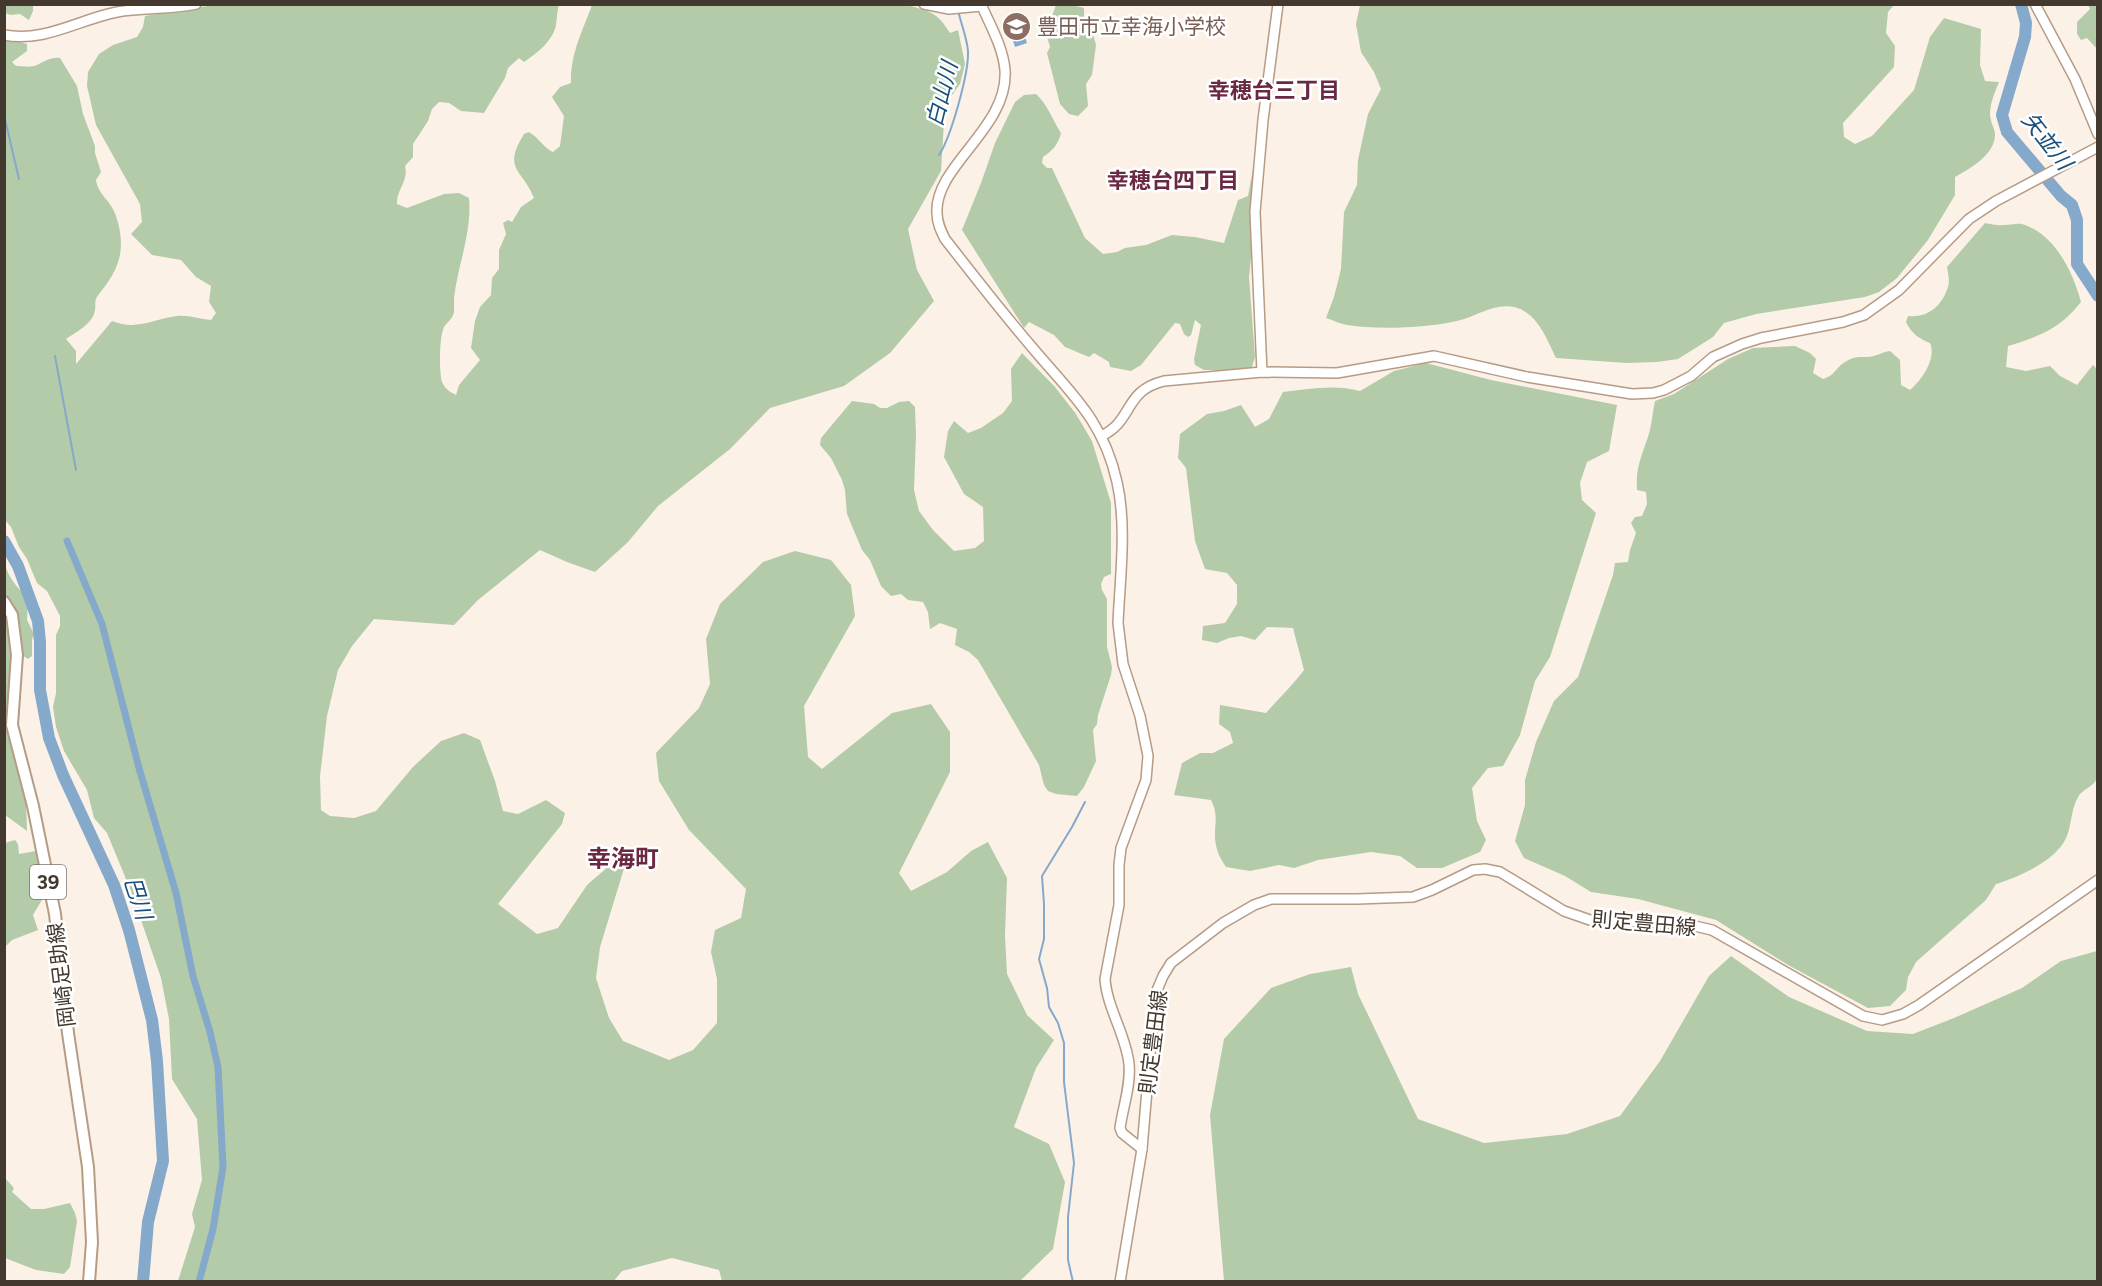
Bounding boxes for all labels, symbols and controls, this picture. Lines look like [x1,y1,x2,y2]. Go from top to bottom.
school or university icon: 豊田市立幸海小学校 [1000,10,1032,42]
place label: 豊田市立幸海小学校 [1037,14,1226,39]
water label: 白山川 [921,57,964,129]
district label: 幸穂台三丁目 [1208,77,1340,104]
water label: 矢並川 [2016,107,2079,177]
district label: 幸穂台四丁目 [1107,167,1239,194]
district label: 幸海町 [587,844,659,873]
road number: 39 [30,865,66,899]
water label: 巴川 [118,873,158,925]
street label: 則定豊田線 [1591,906,1697,940]
street label: 岡崎足助線 [42,921,80,1029]
street label: 則定豊田線 [1134,988,1172,1096]

